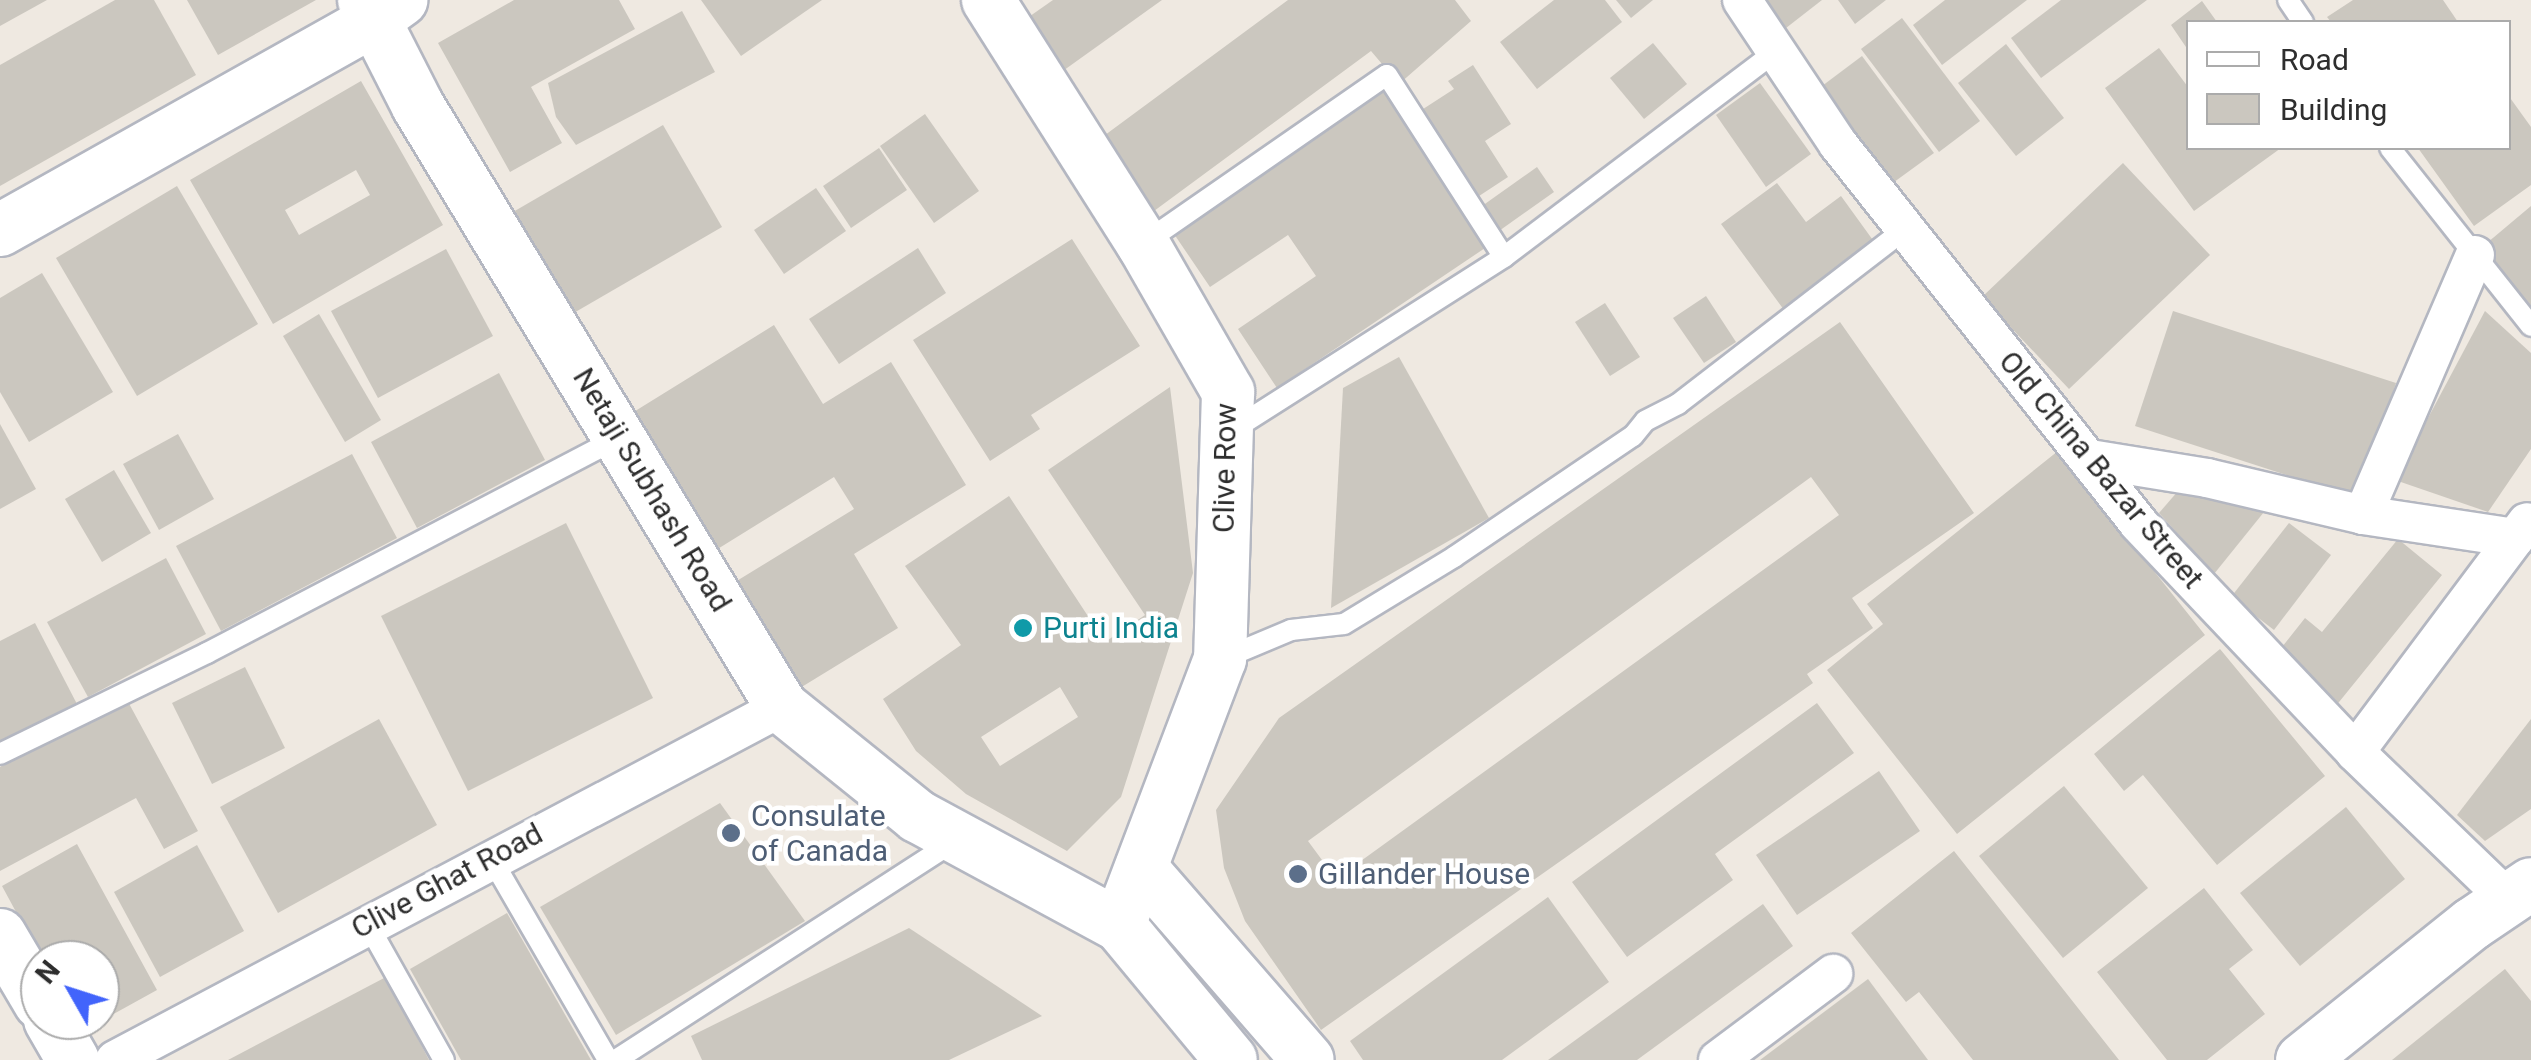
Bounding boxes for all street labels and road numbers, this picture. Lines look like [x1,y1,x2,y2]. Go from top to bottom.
street label: Old China Bazar Street [1991,344,2211,596]
street label: Netaji Subhash Road [565,362,739,618]
street label: Clive Row [1206,403,1244,533]
street label: Clive Ghat Road [345,816,549,946]

